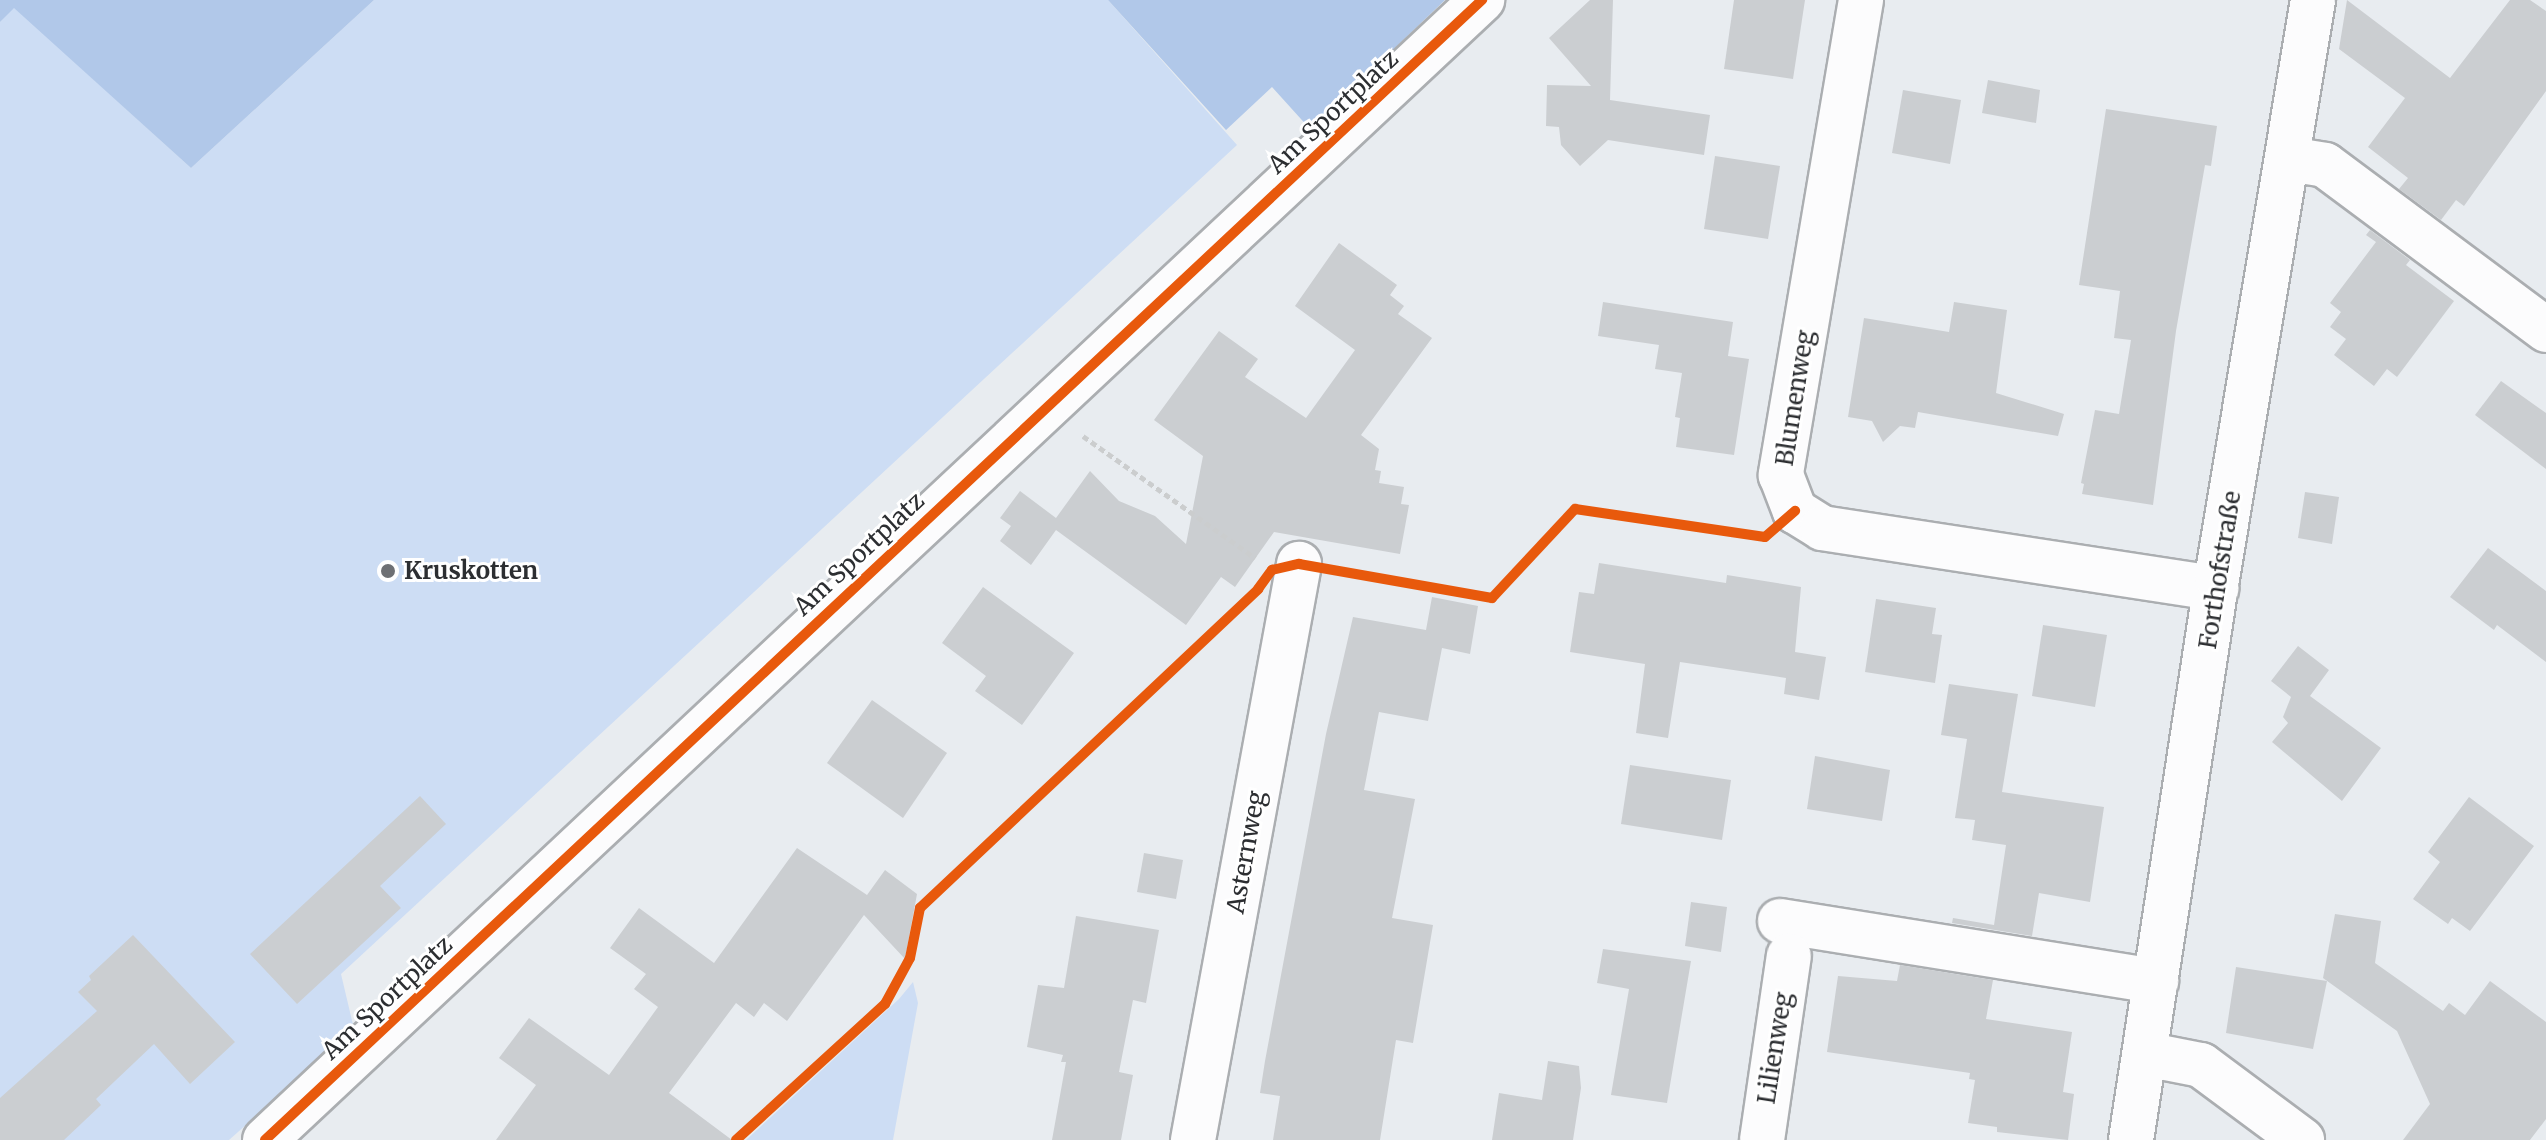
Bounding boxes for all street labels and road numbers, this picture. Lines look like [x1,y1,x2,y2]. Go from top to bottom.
street label: Am Sportplatz [1262,44,1404,180]
street label: Blumenweg [1770,328,1820,468]
street label: Am Sportplatz [788,486,930,622]
street label: Forthofstraße [2193,489,2247,651]
street label: Asternweg [1221,789,1271,915]
street label: Am Sportplatz [316,930,458,1066]
street label: Lilienweg [1752,990,1798,1106]

